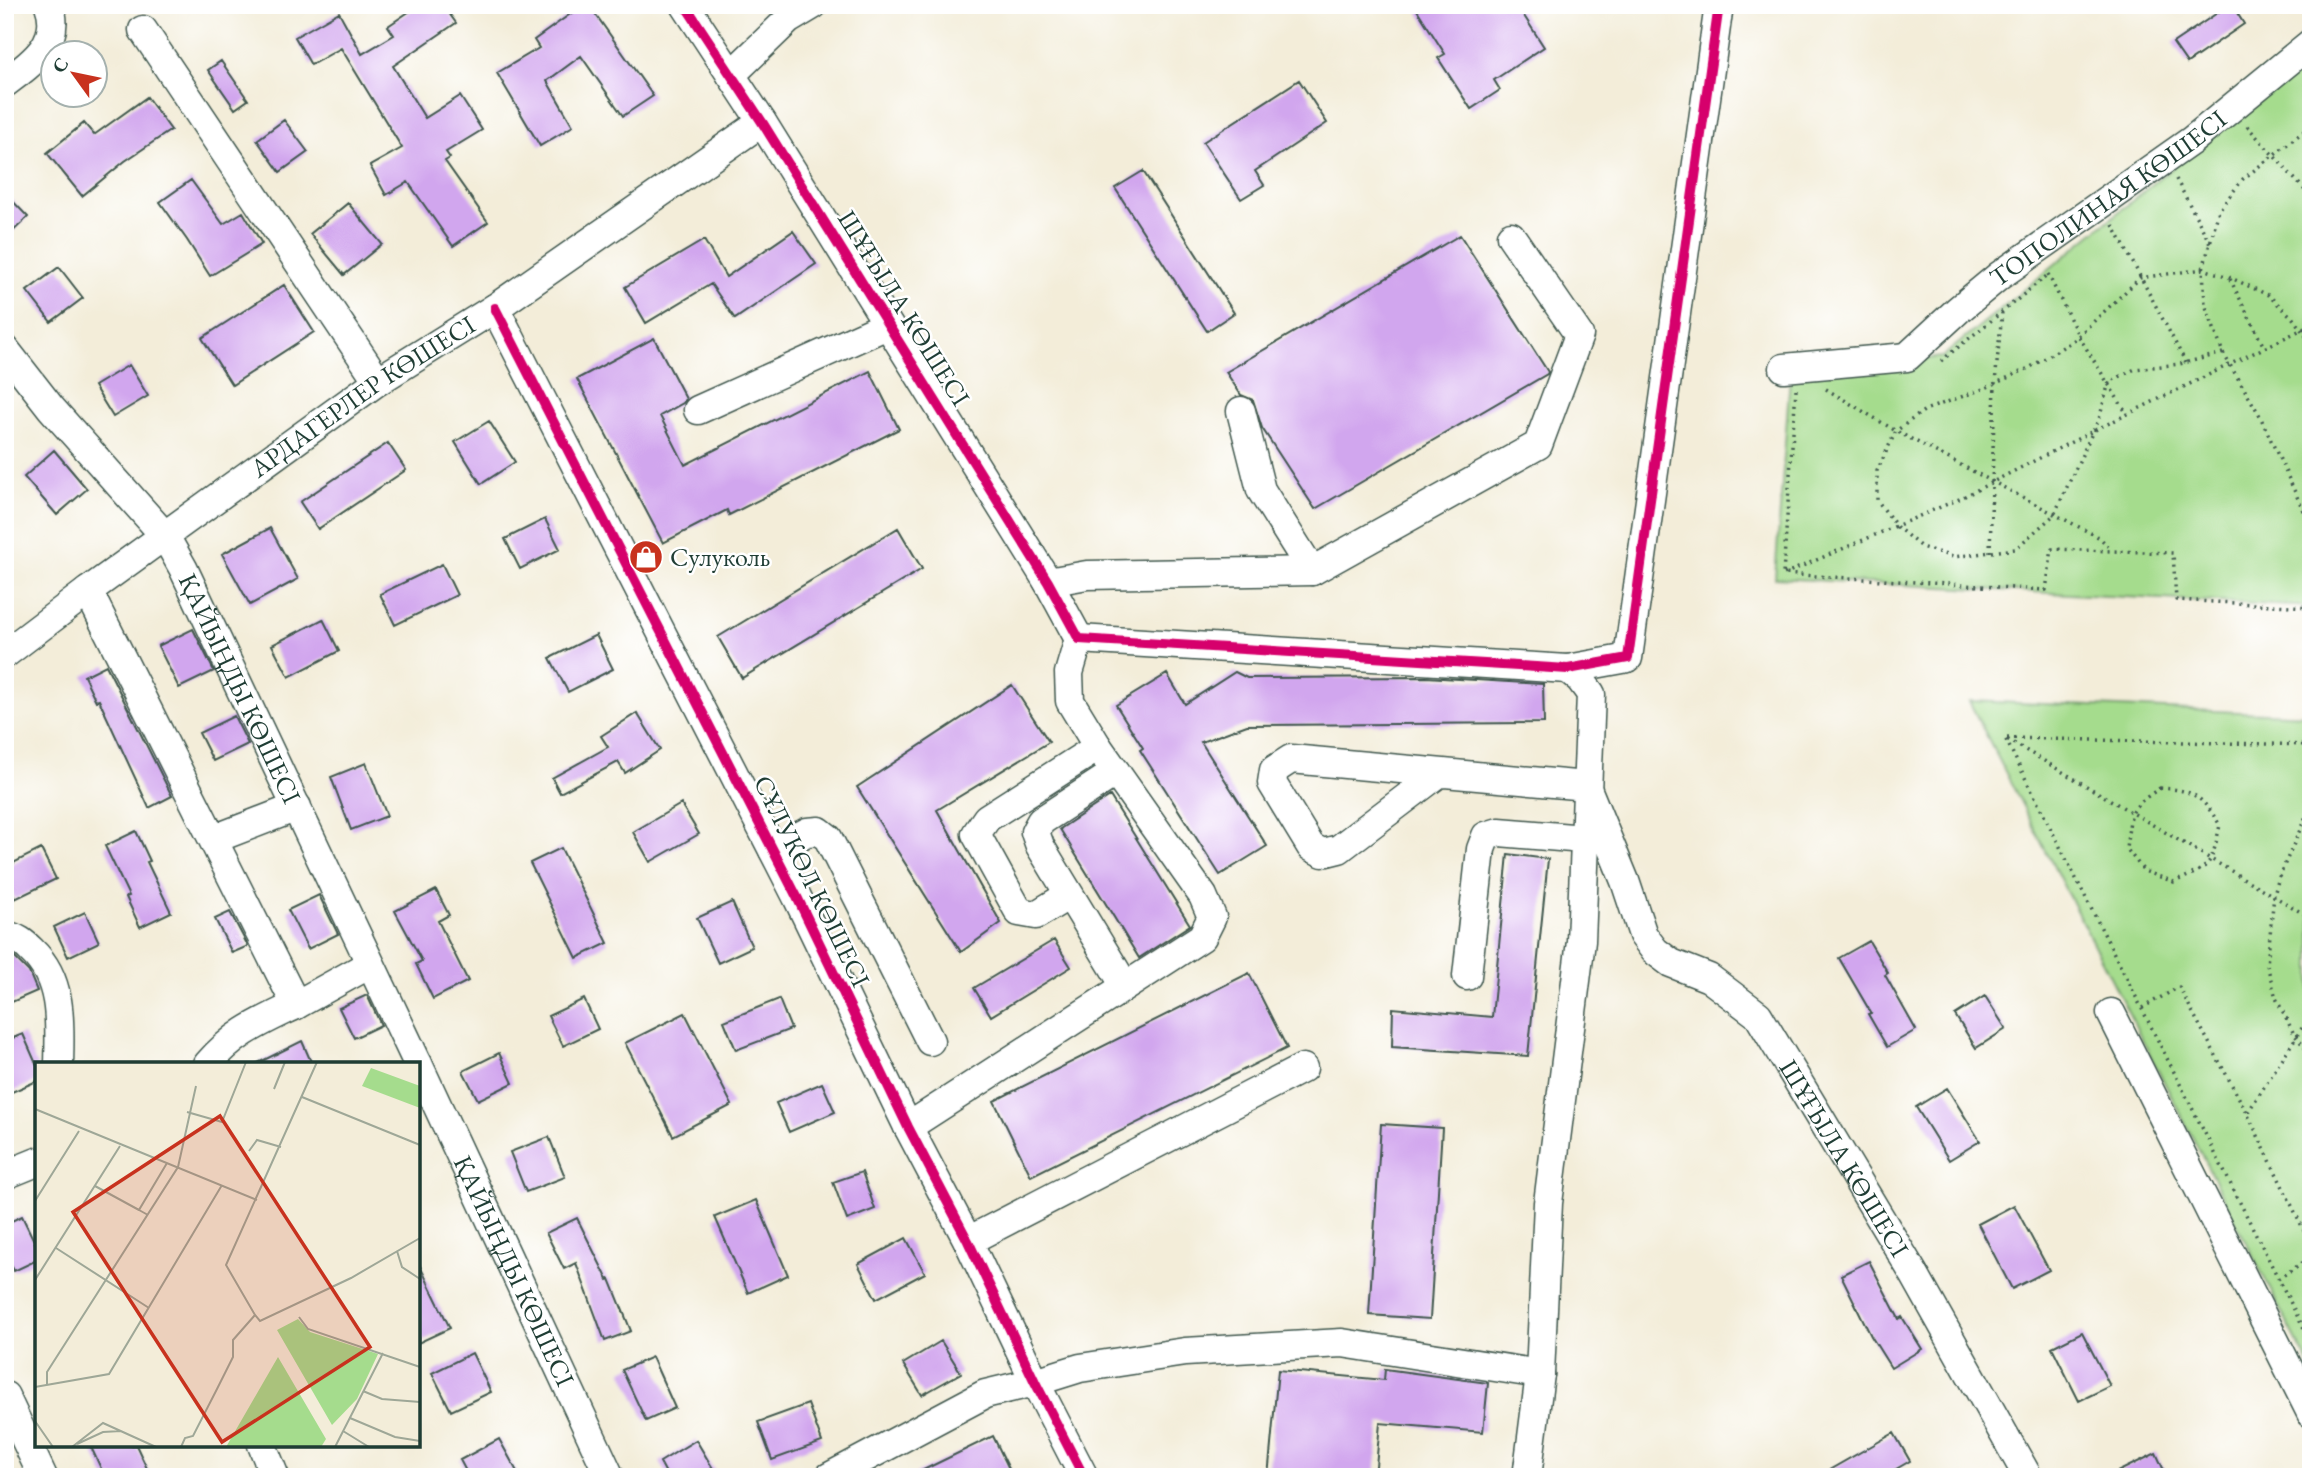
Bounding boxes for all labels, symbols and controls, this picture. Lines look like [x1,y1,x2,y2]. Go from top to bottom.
north arrow [38,38,108,108]
text: С [46,53,74,77]
street label: ТОПОЛИНАЯ КӨШЕСІ [1983,102,2234,294]
street label: ШҰҒЫЛА КӨШЕСІ [830,204,978,412]
street label: АРДАГЕРЛЕР КӨШЕСІ [242,307,482,486]
shop icon: Сулуколь [627,538,665,576]
place label: Сулуколь [670,540,770,574]
street label: ҚАЙЫҢДЫ КӨШЕСІ [171,568,309,809]
street label: СҰЛУКӨЛ КӨШЕСІ [746,770,878,993]
street label: ШҰҒЫЛА КӨШЕСІ [1772,1053,1917,1263]
inset map [35,1062,420,1447]
street label: ҚАЙЫҢДЫ КӨШЕСІ [446,1150,582,1392]

